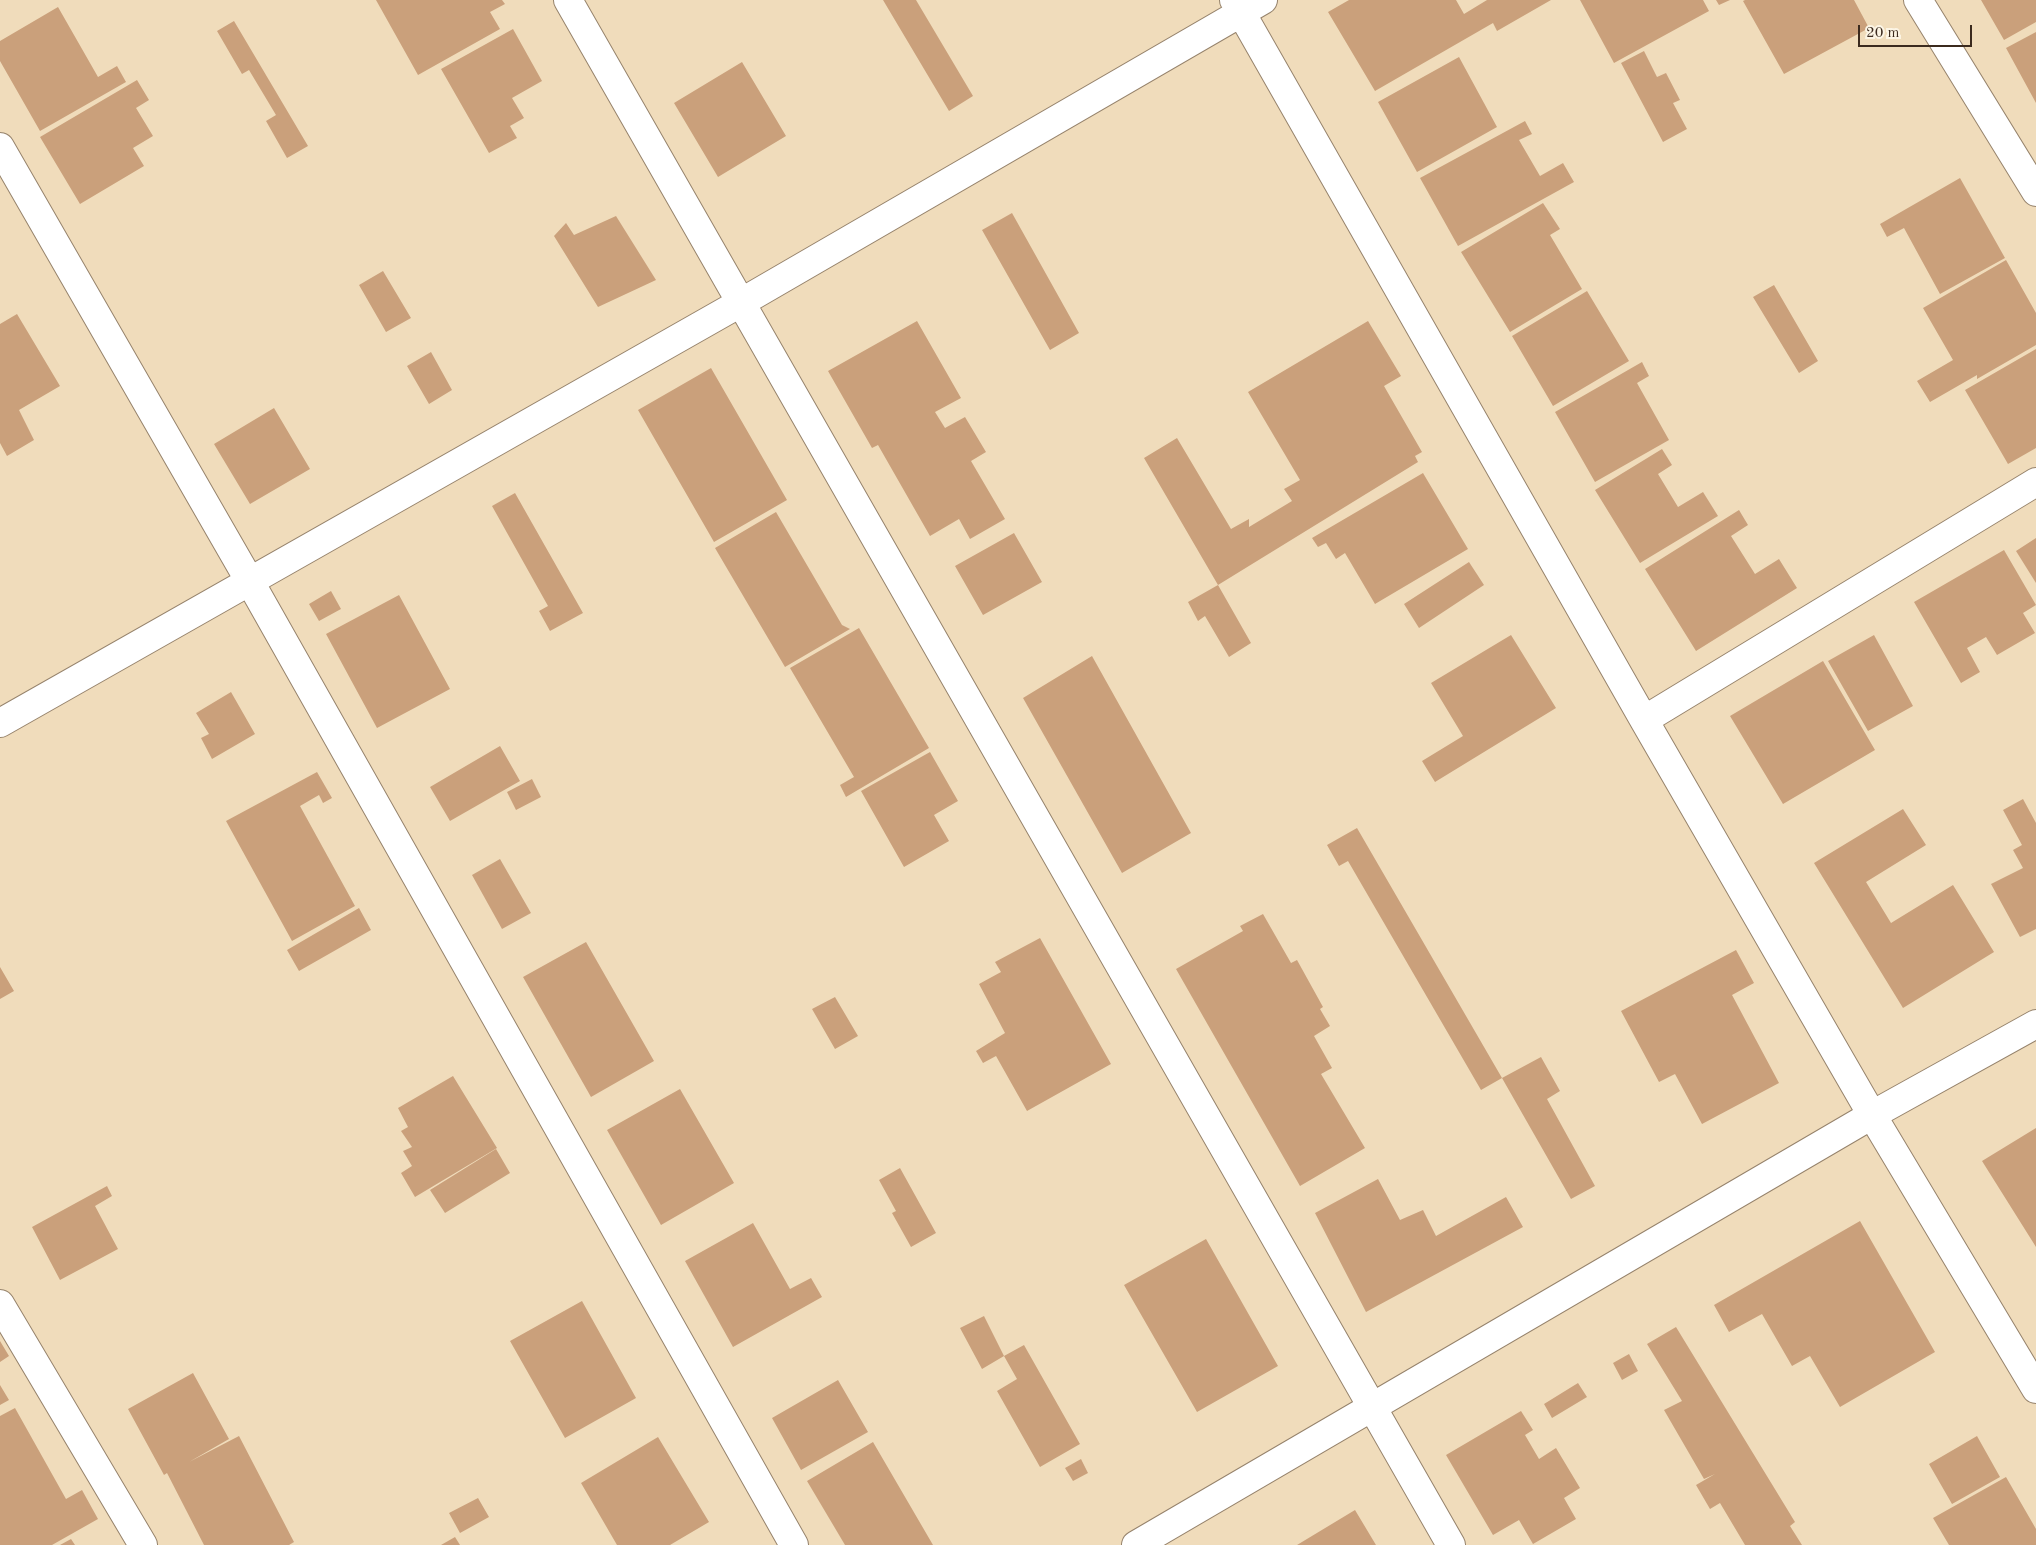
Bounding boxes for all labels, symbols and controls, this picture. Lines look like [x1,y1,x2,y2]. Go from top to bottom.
scale bar [1861,15,1975,47]
text: 20 m [1866,26,1900,41]

